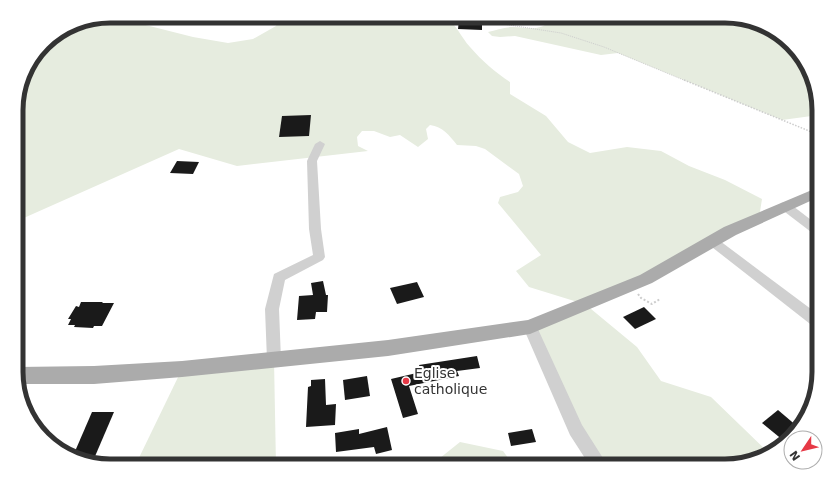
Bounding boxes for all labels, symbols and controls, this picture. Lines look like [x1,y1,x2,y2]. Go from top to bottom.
place label: Eglise catholique [414,365,487,397]
marker: Eglise catholique [401,376,411,386]
north arrow [783,430,823,470]
text: N [787,448,803,463]

